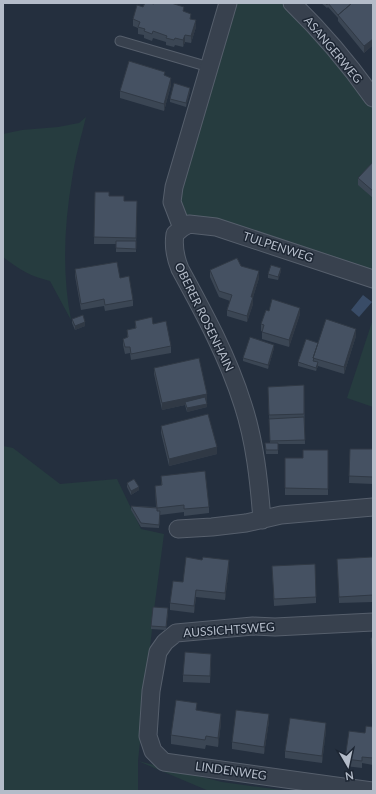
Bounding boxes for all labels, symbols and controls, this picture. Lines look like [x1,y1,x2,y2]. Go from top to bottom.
street label: ASANGERWEG [301,13,366,86]
street label: TULPENWEG [241,228,316,265]
street label: OBERER ROSENHAIN [172,260,237,373]
street label: AUSSICHTSWEG [183,619,275,640]
north arrow [328,746,368,786]
street label: LINDENWEG [194,758,268,783]
text: N [344,769,355,783]

